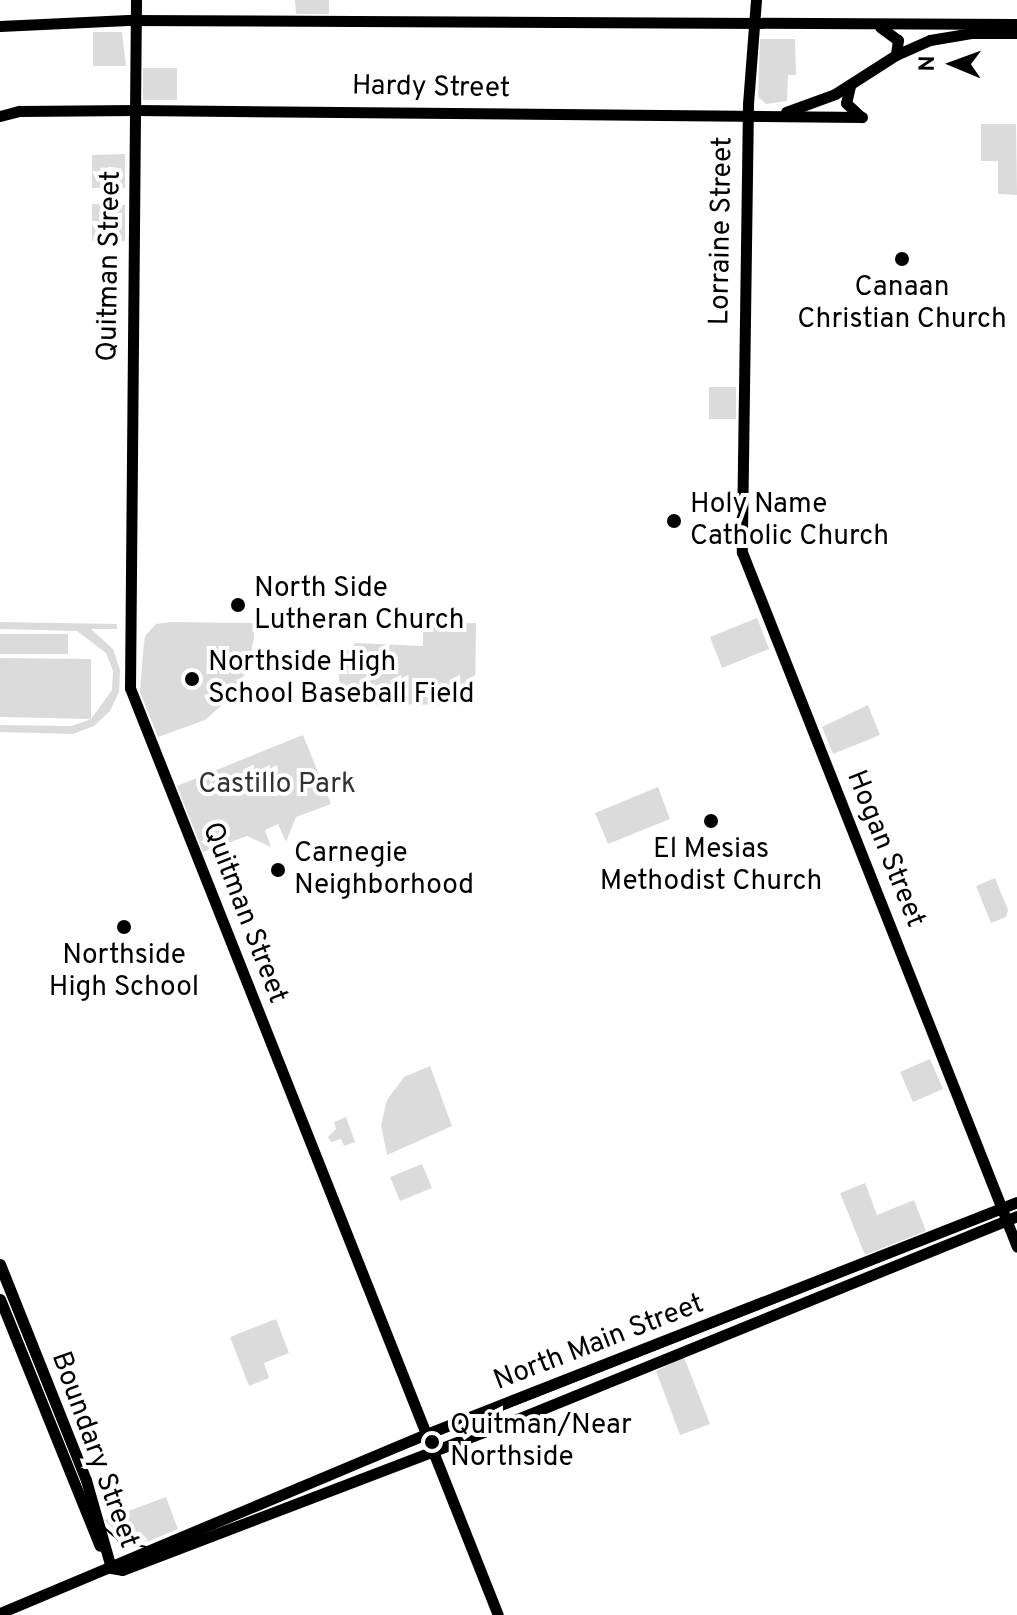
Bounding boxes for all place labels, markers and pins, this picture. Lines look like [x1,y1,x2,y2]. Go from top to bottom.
marker: Canaan Christian Church [893,250,911,268]
place label: Canaan Christian Church [797,271,1007,337]
place label: Holy Name Catholic Church [690,488,889,554]
marker: Holy Name Catholic Church [665,512,683,530]
place label: North Side Lutheran Church [254,572,465,638]
marker: North Side Lutheran Church [229,596,247,614]
place label: Northside High School Baseball Field [208,646,474,712]
marker: Northside High School Baseball Field [183,670,201,688]
marker: El Mesias Methodist Church [702,812,720,830]
place label: El Mesias Methodist Church [600,833,822,899]
place label: Carnegie Neighborhood [294,837,474,903]
marker: Carnegie Neighborhood [269,861,287,879]
marker: Northside High School [115,918,133,936]
place label: Northside High School [49,939,199,1005]
place label: Quitman/Near Northside [450,1409,632,1475]
marker: Quitman/Near Northside [421,1431,443,1453]

